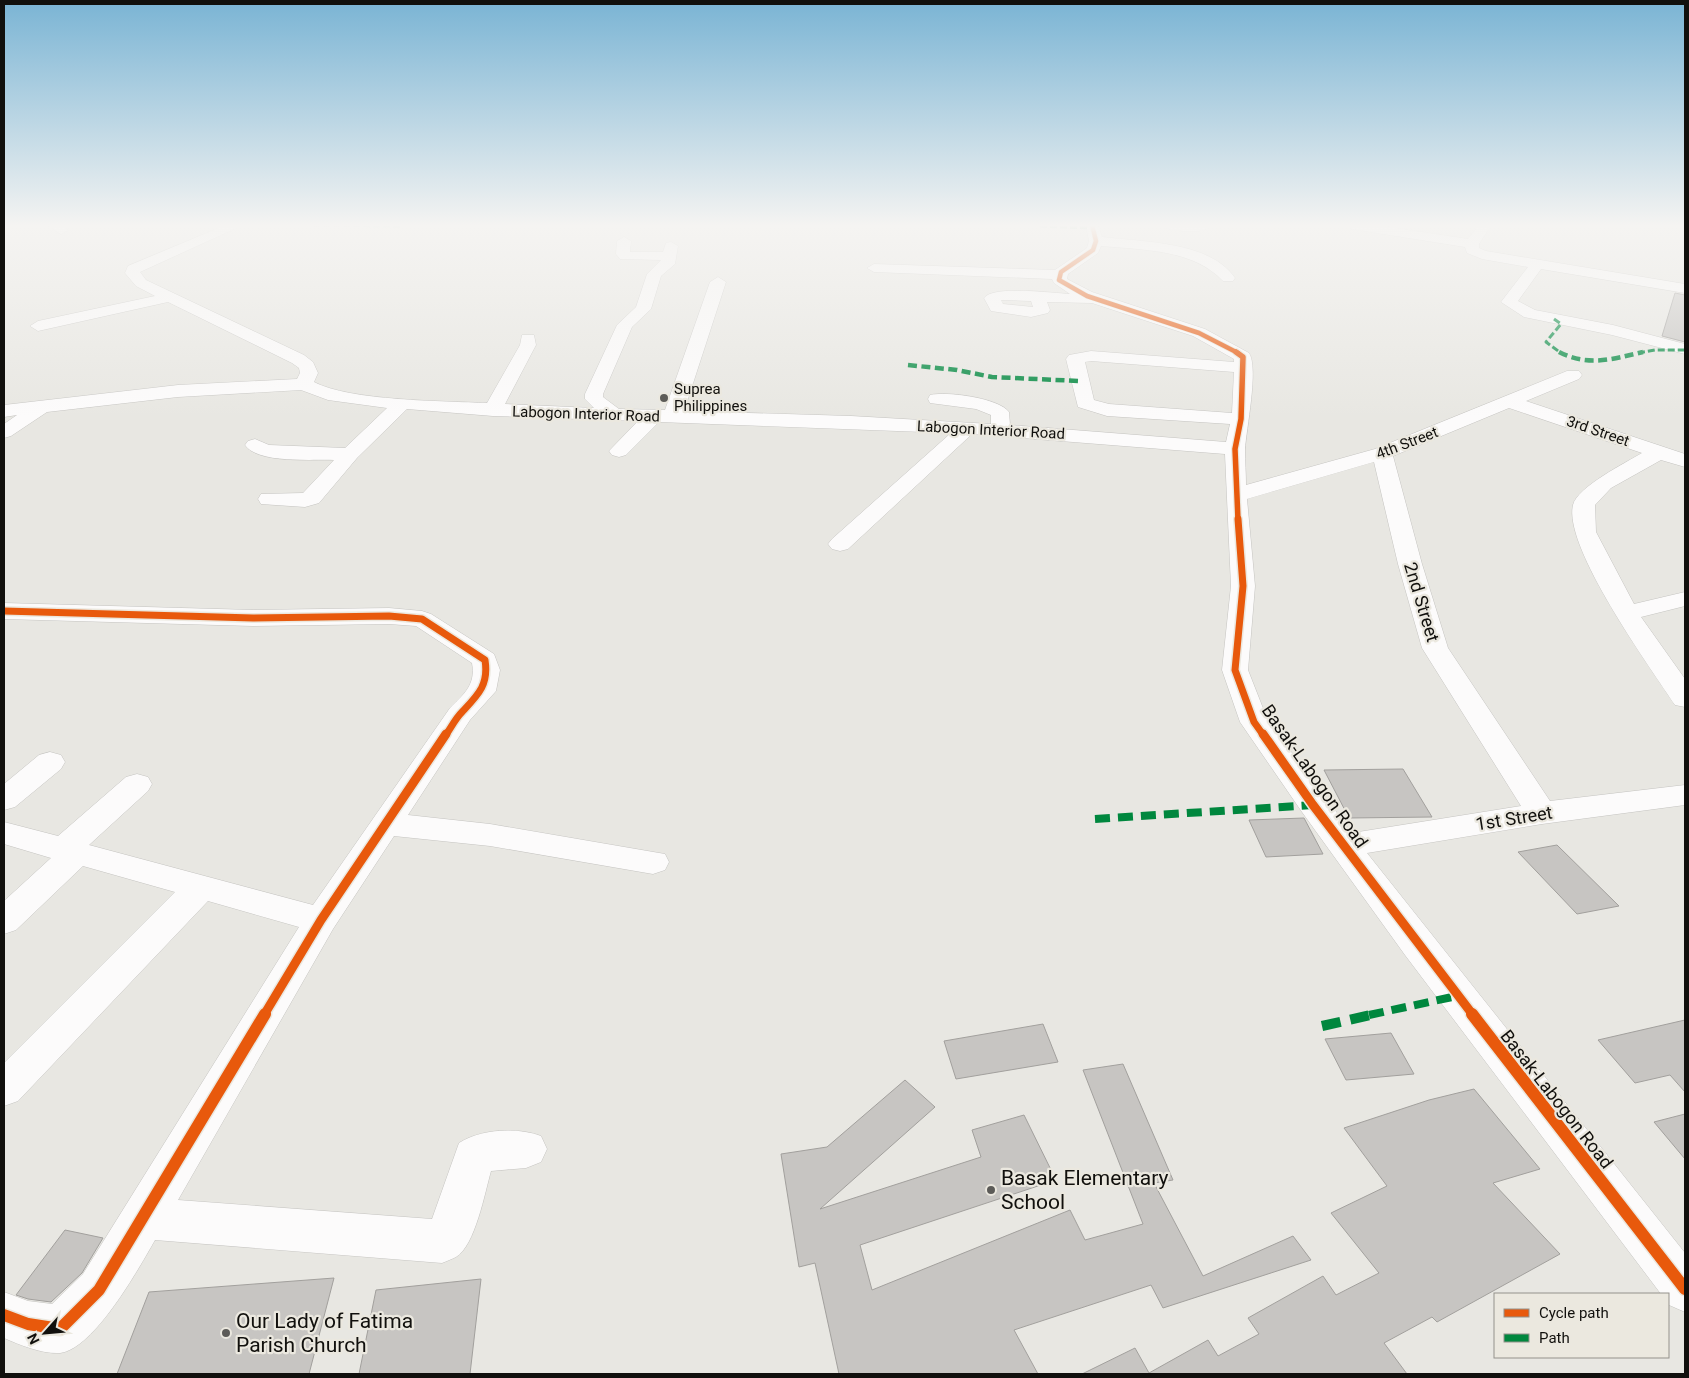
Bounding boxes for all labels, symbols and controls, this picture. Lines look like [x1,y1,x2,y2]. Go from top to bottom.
place label: Suprea Philippines [674,380,747,415]
marker: Suprea Philippines [658,392,670,404]
street label: Labogon Interior Road [512,402,660,426]
street label: 3rd Street [1564,412,1632,450]
street label: Labogon Interior Road [917,417,1065,443]
street label: 4th Street [1373,423,1441,463]
street label: 2nd Street [1400,560,1444,644]
street label: Basak-Labogon Road [1258,700,1372,852]
street label: 1st Street [1474,802,1554,834]
street label: Basak-Labogon Road [1496,1026,1618,1172]
place label: Basak Elementary School [1001,1166,1169,1214]
marker: Basak Elementary School [985,1184,997,1196]
legend [1494,1293,1669,1358]
text: Cycle path [1539,1304,1609,1322]
north arrow [20,1308,70,1358]
place label: Our Lady of Fatima Parish Church [236,1309,413,1357]
marker: Our Lady of Fatima Parish Church [220,1327,232,1339]
text: Path [1539,1329,1570,1347]
text: N [24,1331,43,1347]

